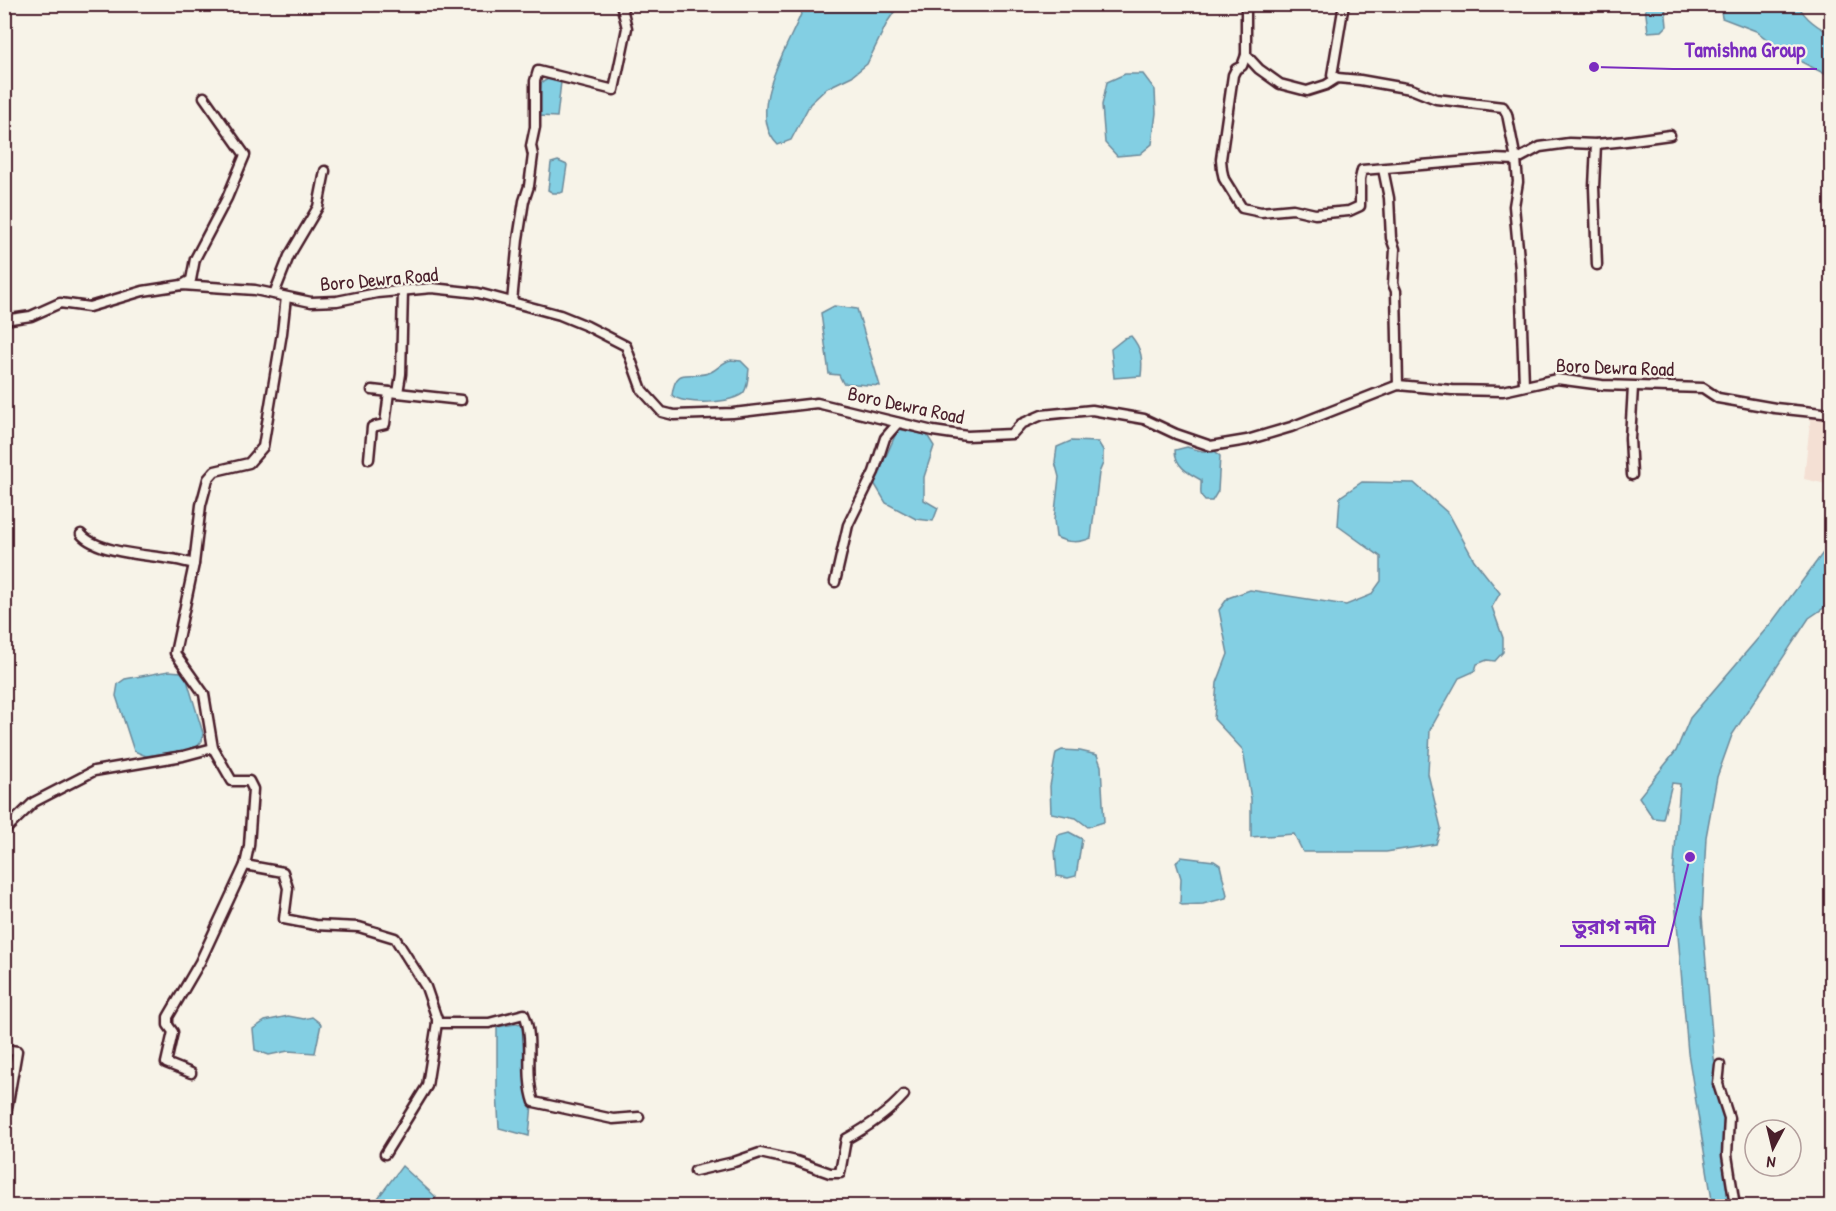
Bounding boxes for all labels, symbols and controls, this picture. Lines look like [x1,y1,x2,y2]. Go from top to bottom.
callout: Tamishna Group [1673,30,1817,69]
text: Tamishna Group [1684,35,1806,65]
street label: Boro Dewra Road [319,260,439,297]
street label: Boro Dewra Road [1555,351,1675,382]
street label: Boro Dewra Road [845,379,967,430]
callout: তুরাগ নদী [1560,907,1668,946]
text: তুরাগ নদী [1571,912,1657,941]
north arrow [1743,1118,1803,1178]
text: N [1765,1151,1777,1174]

